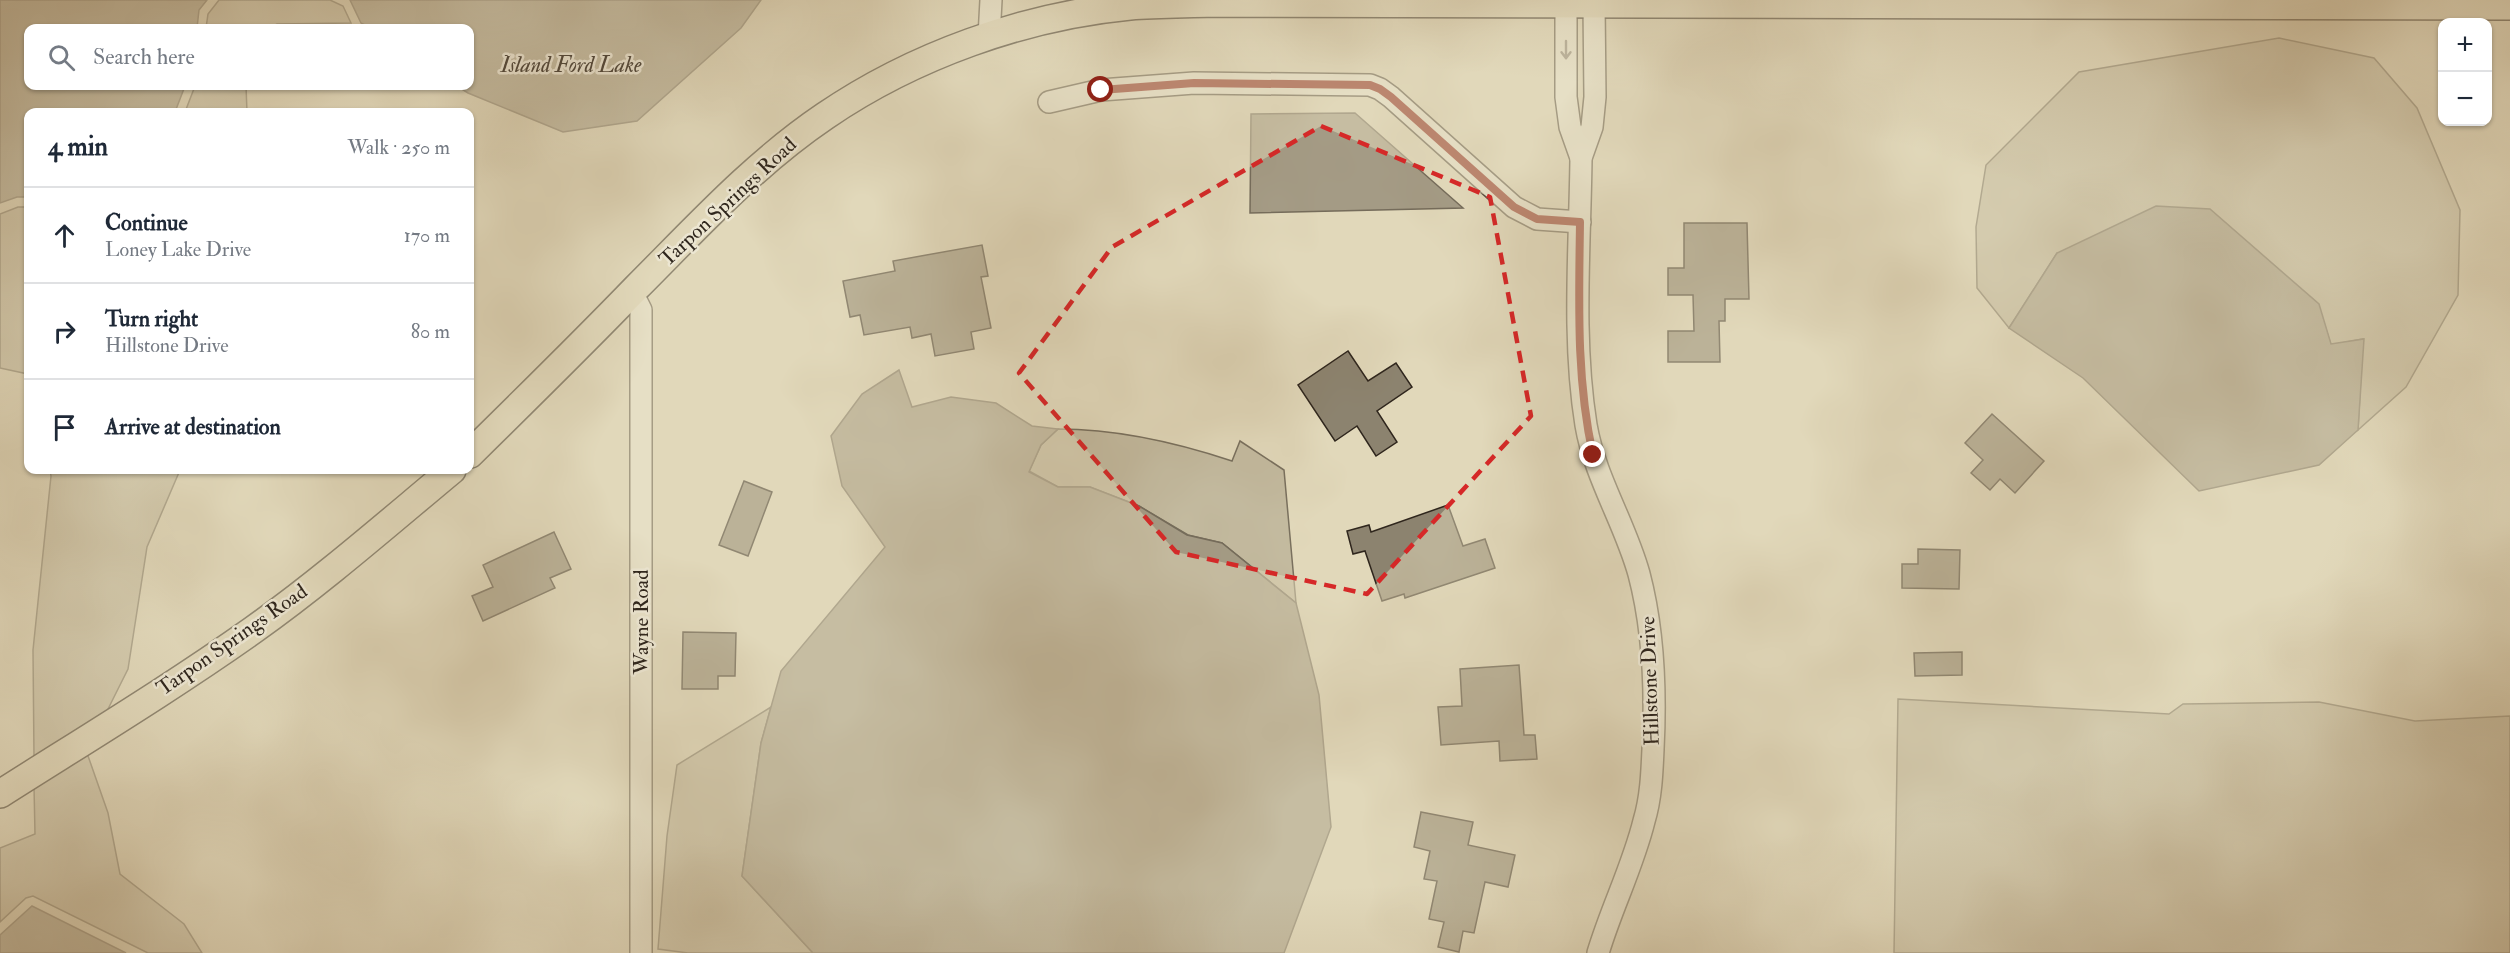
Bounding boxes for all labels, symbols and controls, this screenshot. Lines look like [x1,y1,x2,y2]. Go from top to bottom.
map controls [2438,18,2492,126]
button: + [2438,18,2492,72]
search box [24,24,474,90]
one-way arrow [1560,40,1572,60]
icon: search [45,41,78,74]
text: Search here [93,43,195,71]
water label: Island Ford Lake [500,51,642,79]
button: − [2438,72,2492,126]
route start [1087,76,1113,102]
text: 4 min [48,131,108,163]
street label: Tarpon Springs Road [654,131,803,273]
text: Walk · 250 m [347,135,450,160]
text: Continue [105,209,188,237]
icon: ahead [48,219,81,252]
text: 170 m [404,223,450,248]
text: Loney Lake Drive [105,237,251,262]
text: Turn right [105,305,198,333]
icon: right [48,315,81,348]
text: 80 m [411,319,450,344]
text: Hillstone Drive [105,333,229,358]
icon: arrive [48,411,81,444]
text: Arrive at destination [105,413,281,441]
route end [1579,441,1605,467]
street label: Wayne Road [628,569,655,676]
street label: Tarpon Springs Road [151,578,313,702]
street label: Hillstone Drive [1634,615,1666,746]

